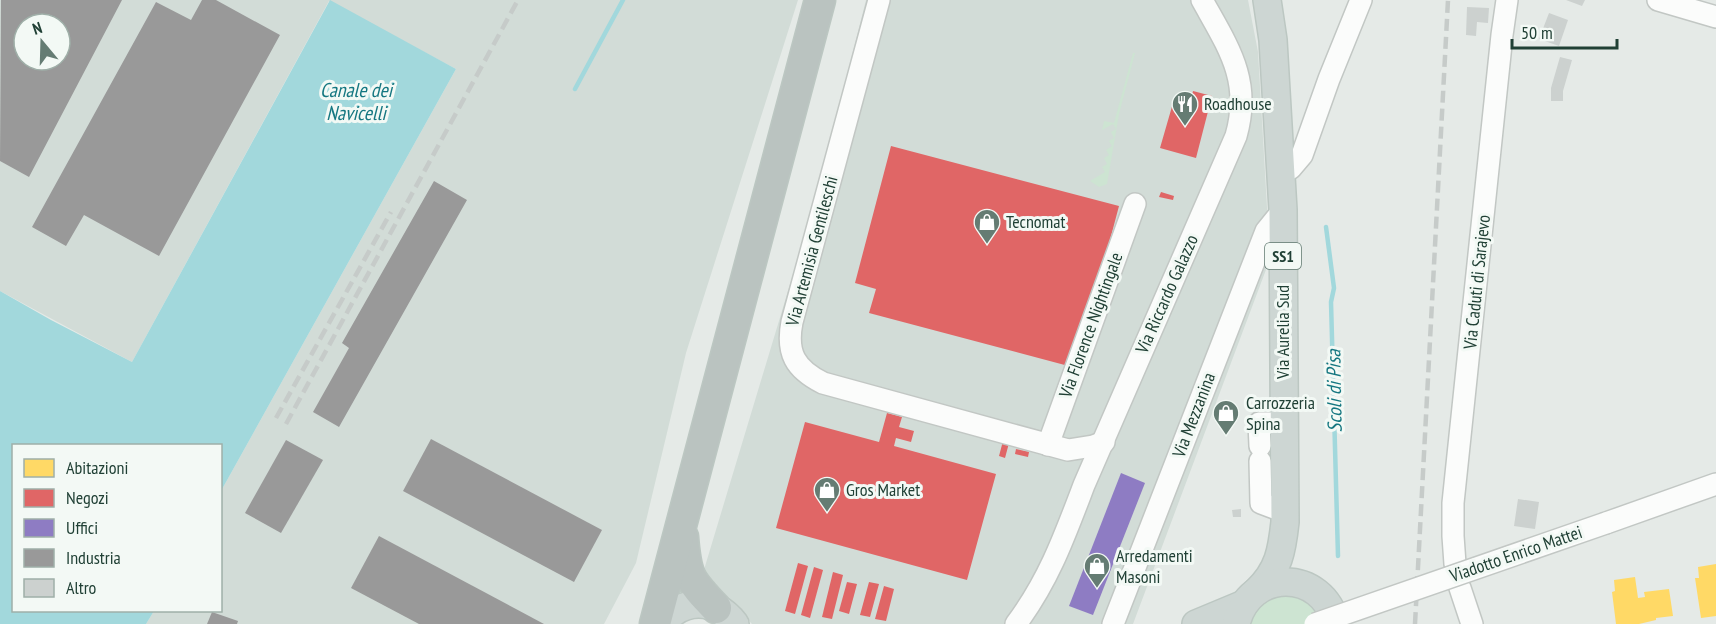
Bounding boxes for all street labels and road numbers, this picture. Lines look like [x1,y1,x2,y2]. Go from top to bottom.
street label: Via Artemisia Gentileschi [780,173,843,329]
street label: Via Caduti di Sarajevo [1458,213,1495,351]
street label: Via Riccardo Galazzo [1130,231,1203,358]
road number: SS1 [1265,243,1301,269]
street label: Via Florence Nightingale [1053,249,1127,402]
street label: Via Aurelia Sud [1271,285,1294,380]
street label: Via Mezzanina [1166,369,1220,461]
street label: Viadotto Enrico Mattei [1446,520,1585,587]

